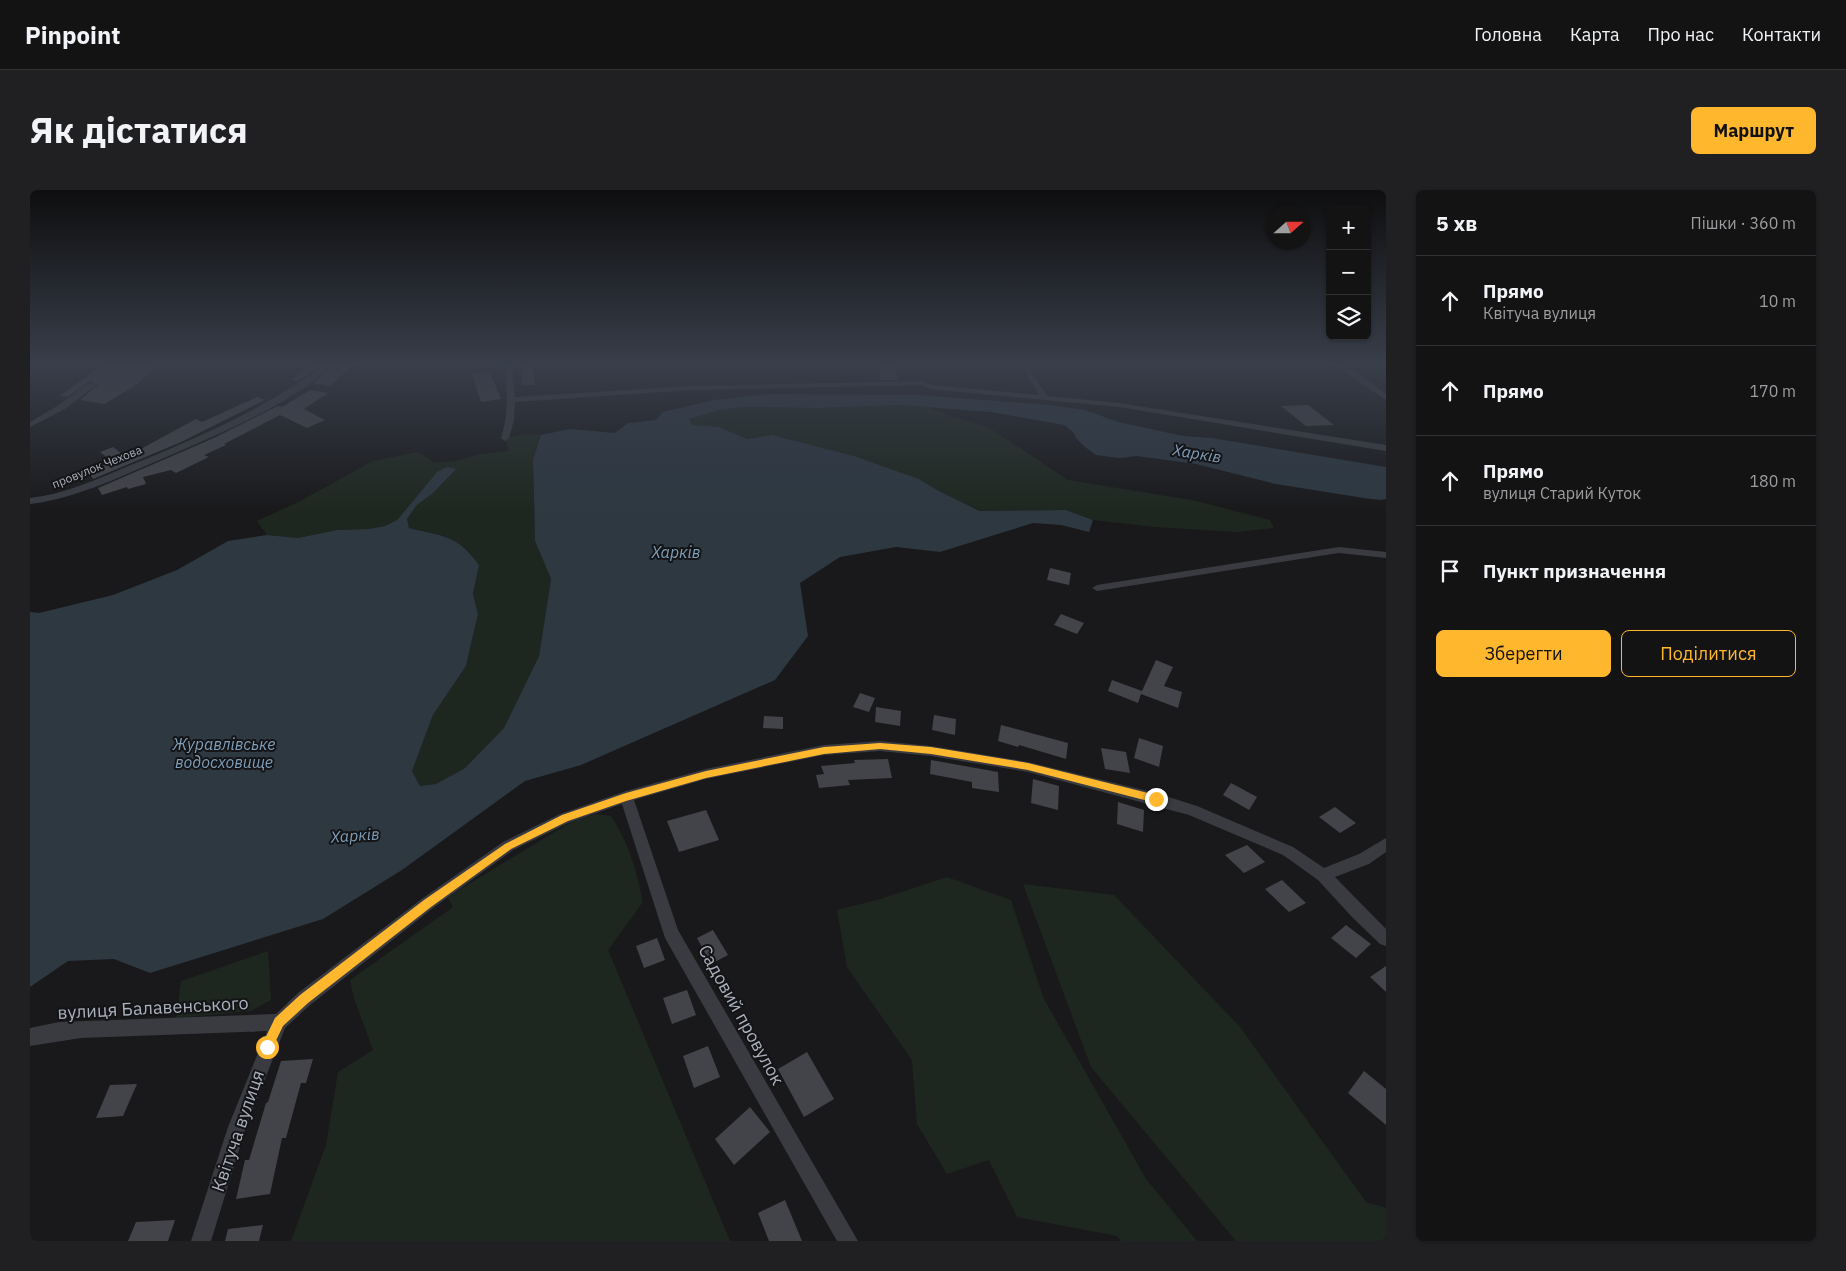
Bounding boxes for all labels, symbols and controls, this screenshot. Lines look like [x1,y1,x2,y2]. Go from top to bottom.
text: Pinpoint [25,19,120,51]
text: Головна [1474,23,1542,46]
text: Карта [1570,23,1620,46]
text: Про нас [1648,23,1714,46]
text: Контакти [1742,23,1821,46]
text: Як дістатися [30,107,248,153]
button: Маршрут [1691,107,1816,154]
north arrow [1266,205,1311,250]
map controls [1326,205,1371,340]
button: + [1326,205,1371,250]
text: 5 хв [1436,209,1477,237]
text: Пішки · 360 m [1691,213,1796,233]
button: − [1326,250,1371,295]
text: Прямо [1483,279,1544,303]
icon: ahead [1436,287,1464,315]
text: 10 m [1759,291,1796,311]
button: layers [1326,295,1371,340]
text: Квітуча вулиця [1483,303,1596,323]
icon: ahead [1436,377,1464,405]
text: Прямо [1483,379,1544,403]
text: 170 m [1749,381,1796,401]
water label: Харків [1170,439,1223,467]
street label: провулок Чехова [50,441,145,491]
text: Прямо [1483,459,1544,483]
icon: ahead [1436,467,1464,495]
text: 180 m [1749,471,1796,491]
text: вулиця Старий Куток [1483,483,1641,503]
water label: Харків [651,542,700,562]
icon: arrive [1436,557,1464,585]
text: Пункт призначення [1483,559,1666,583]
button: Зберегти [1436,630,1611,677]
button: Поділитися [1621,630,1796,677]
water label: Журавлівське водосховище [172,734,275,772]
route end [1145,788,1168,811]
water label: Харків [329,823,380,847]
street label: Садовий провулок [693,940,790,1089]
street label: вулиця Балавенського [57,991,249,1024]
route start [256,1036,279,1059]
street label: Квітуча вулиця [206,1067,269,1195]

